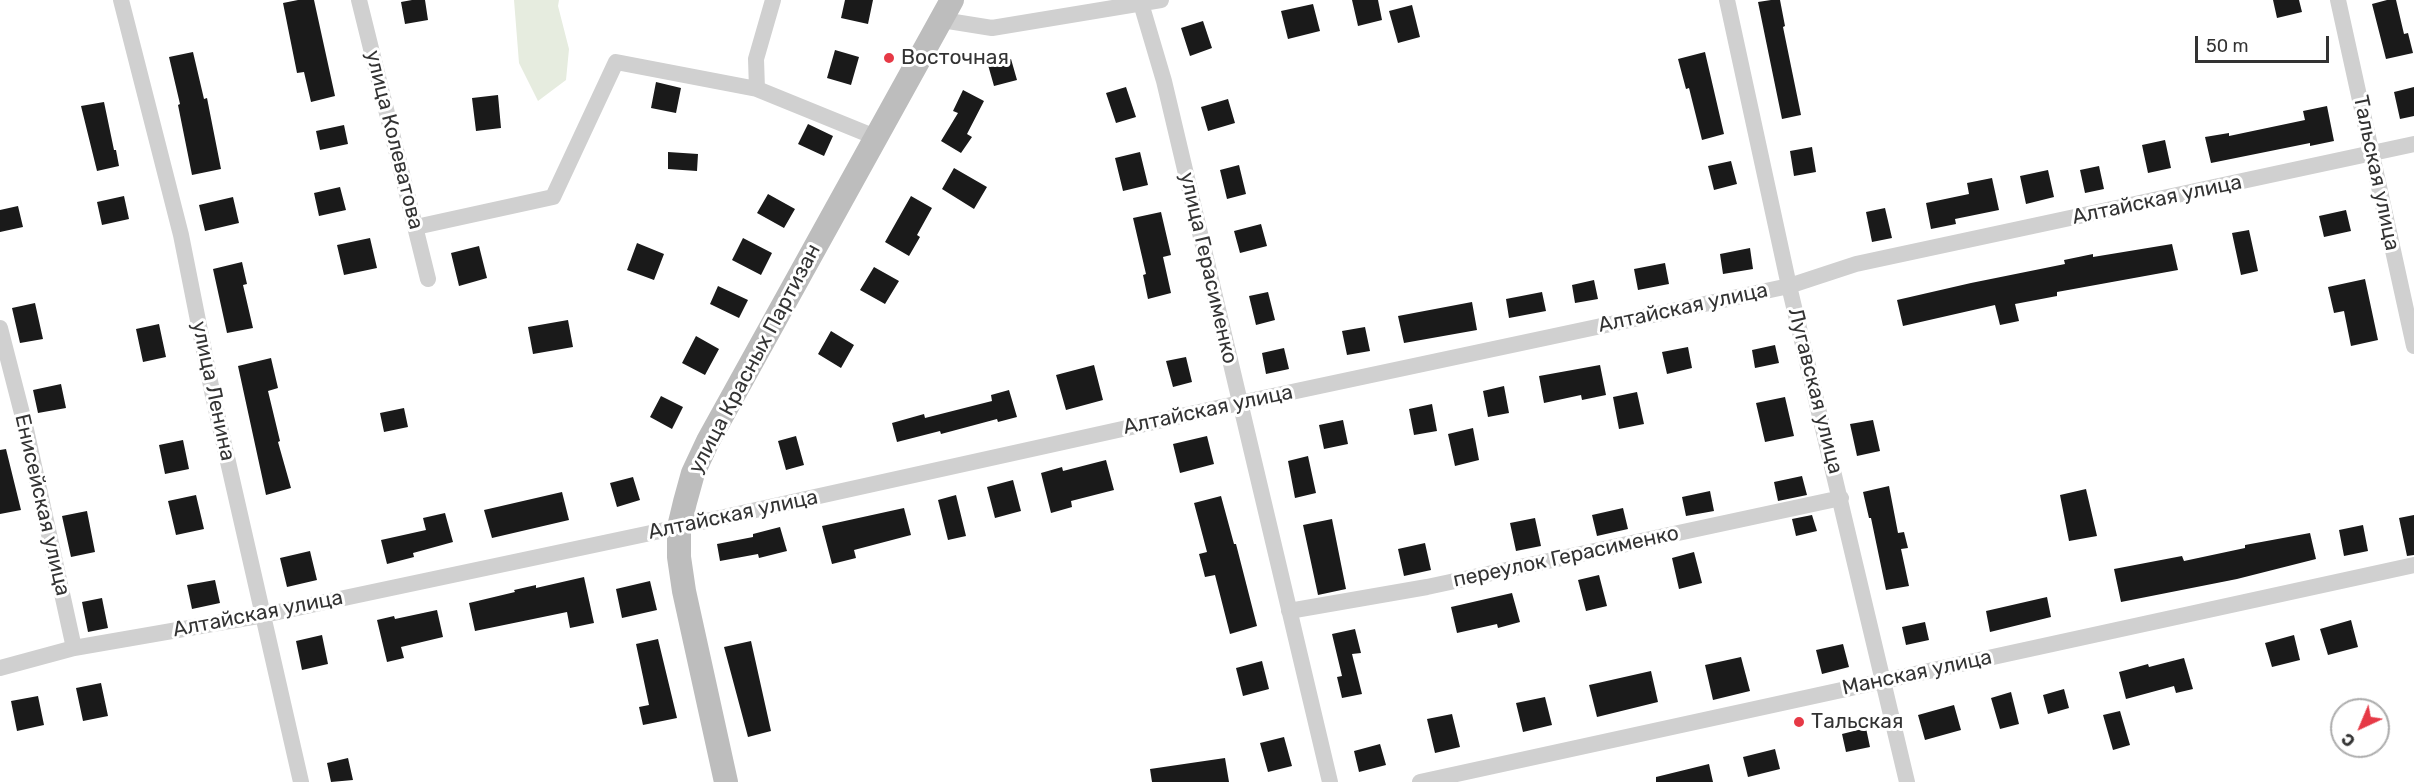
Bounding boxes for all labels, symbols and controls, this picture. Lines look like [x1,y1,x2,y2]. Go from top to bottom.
scale bar [2198,24,2332,62]
text: 50 m [2206,35,2249,57]
place label: Восточная [901,45,1009,71]
street label: улица Колеватова [360,48,428,232]
marker: Восточная [882,51,896,65]
street label: Тальская улица [2347,93,2405,253]
street label: улица Герасименко [1174,170,1242,366]
street label: Алтайская улица [2070,170,2244,230]
street label: улица Красных Партизан [684,240,826,478]
street label: Алтайская улица [1596,278,1770,338]
street label: Лугавская улица [1782,305,1848,477]
street label: улица Ленина [186,319,240,463]
street label: Алтайская улица [1121,380,1295,440]
street label: Енисейская улица [9,412,75,598]
street label: Алтайская улица [646,485,820,545]
street label: переулок Герасименко [1451,521,1681,593]
street label: Алтайская улица [171,585,345,643]
street label: Манская улица [1840,645,1994,701]
north arrow [2330,698,2390,758]
place label: Тальская [1811,709,1903,735]
marker: Тальская [1792,715,1806,729]
text: С [2338,729,2359,751]

